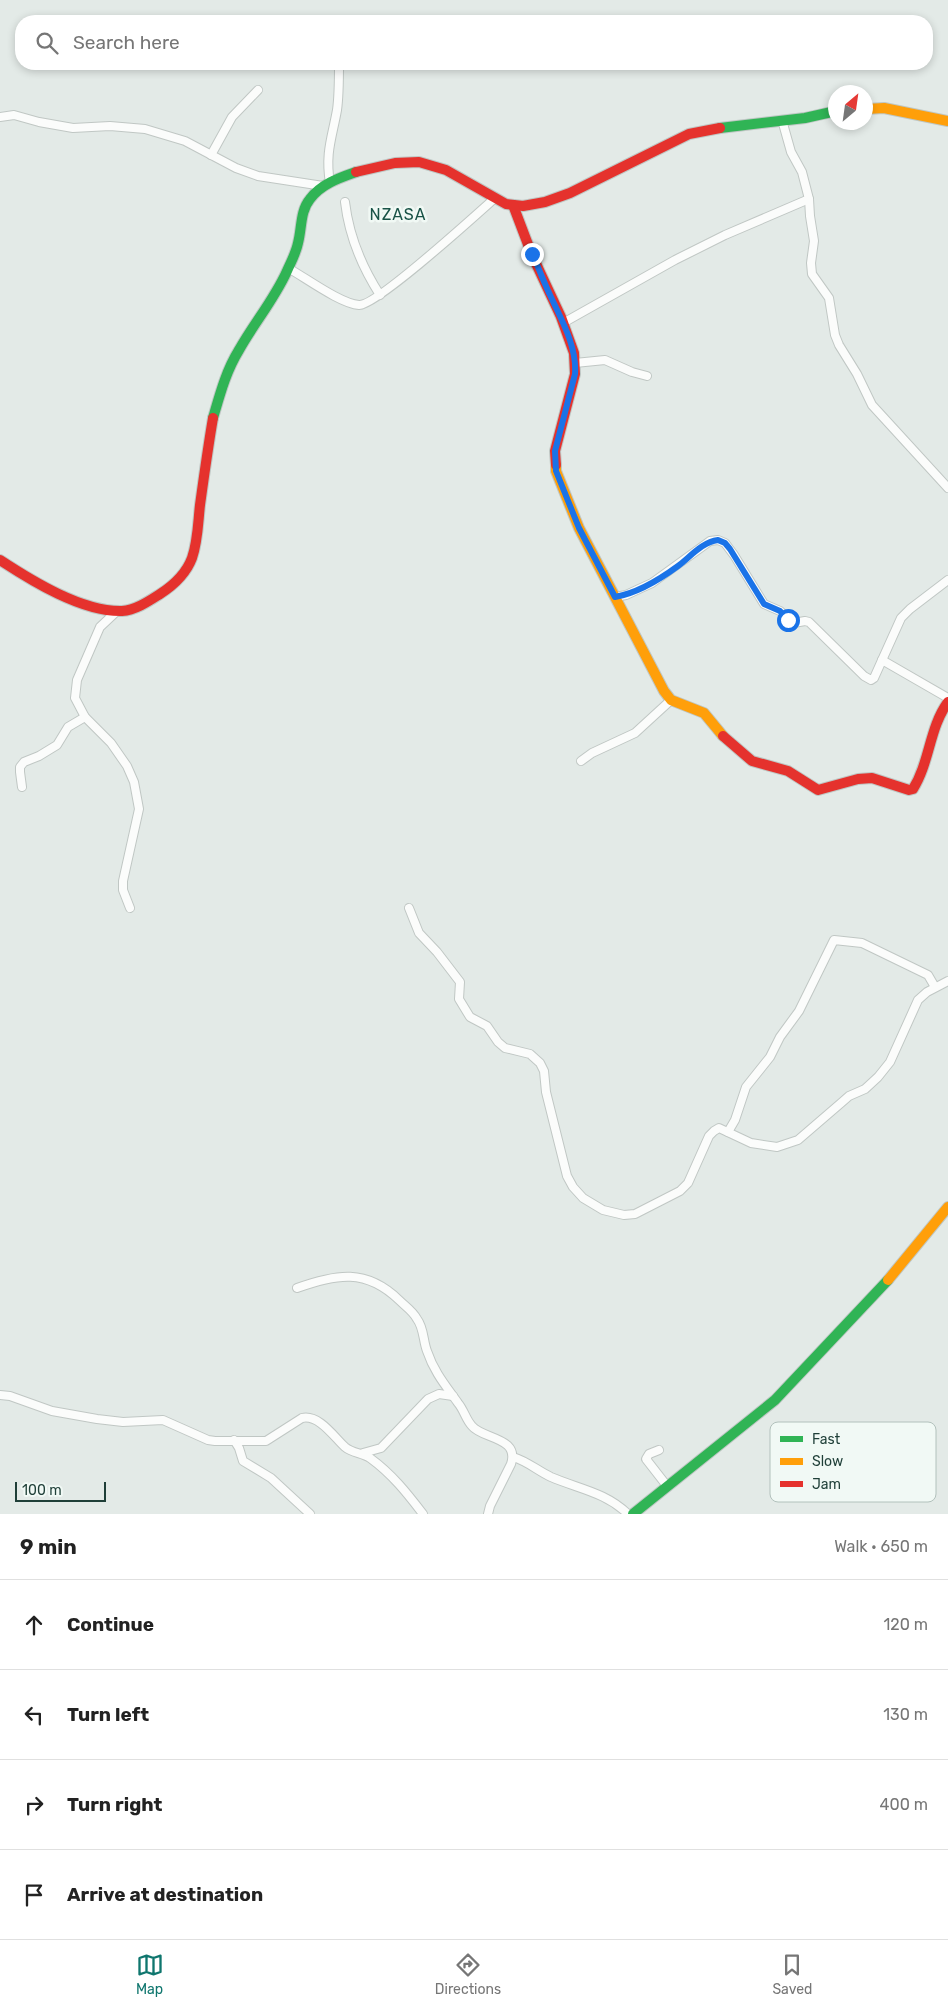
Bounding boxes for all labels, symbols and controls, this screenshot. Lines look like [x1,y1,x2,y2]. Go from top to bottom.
search box [15,15,933,70]
icon: search [33,29,61,57]
text: Search here [73,31,180,54]
north arrow [828,85,873,130]
district label: NZASA [370,205,426,224]
route end [521,243,544,266]
route start [777,609,800,632]
legend [770,1422,936,1502]
text: Fast [812,1431,841,1448]
text: Slow [812,1453,843,1470]
text: Jam [812,1476,841,1493]
scale bar [15,1479,106,1502]
text: 100 m [22,1482,62,1499]
text: 9 min [20,1534,77,1559]
text: Walk · 650 m [834,1537,928,1556]
icon: ahead [20,1611,48,1639]
text: Continue [67,1613,154,1636]
text: 120 m [883,1615,928,1634]
icon: left [20,1701,48,1729]
text: Turn left [67,1703,149,1726]
text: 130 m [883,1705,928,1724]
icon: right [20,1791,48,1819]
text: Turn right [67,1793,162,1816]
text: 400 m [880,1795,928,1814]
icon: arrive [20,1881,48,1909]
text: Arrive at destination [67,1883,263,1906]
tab: Map [136,1951,164,1998]
tab: Directions [435,1951,501,1998]
tab: Saved [772,1951,812,1998]

